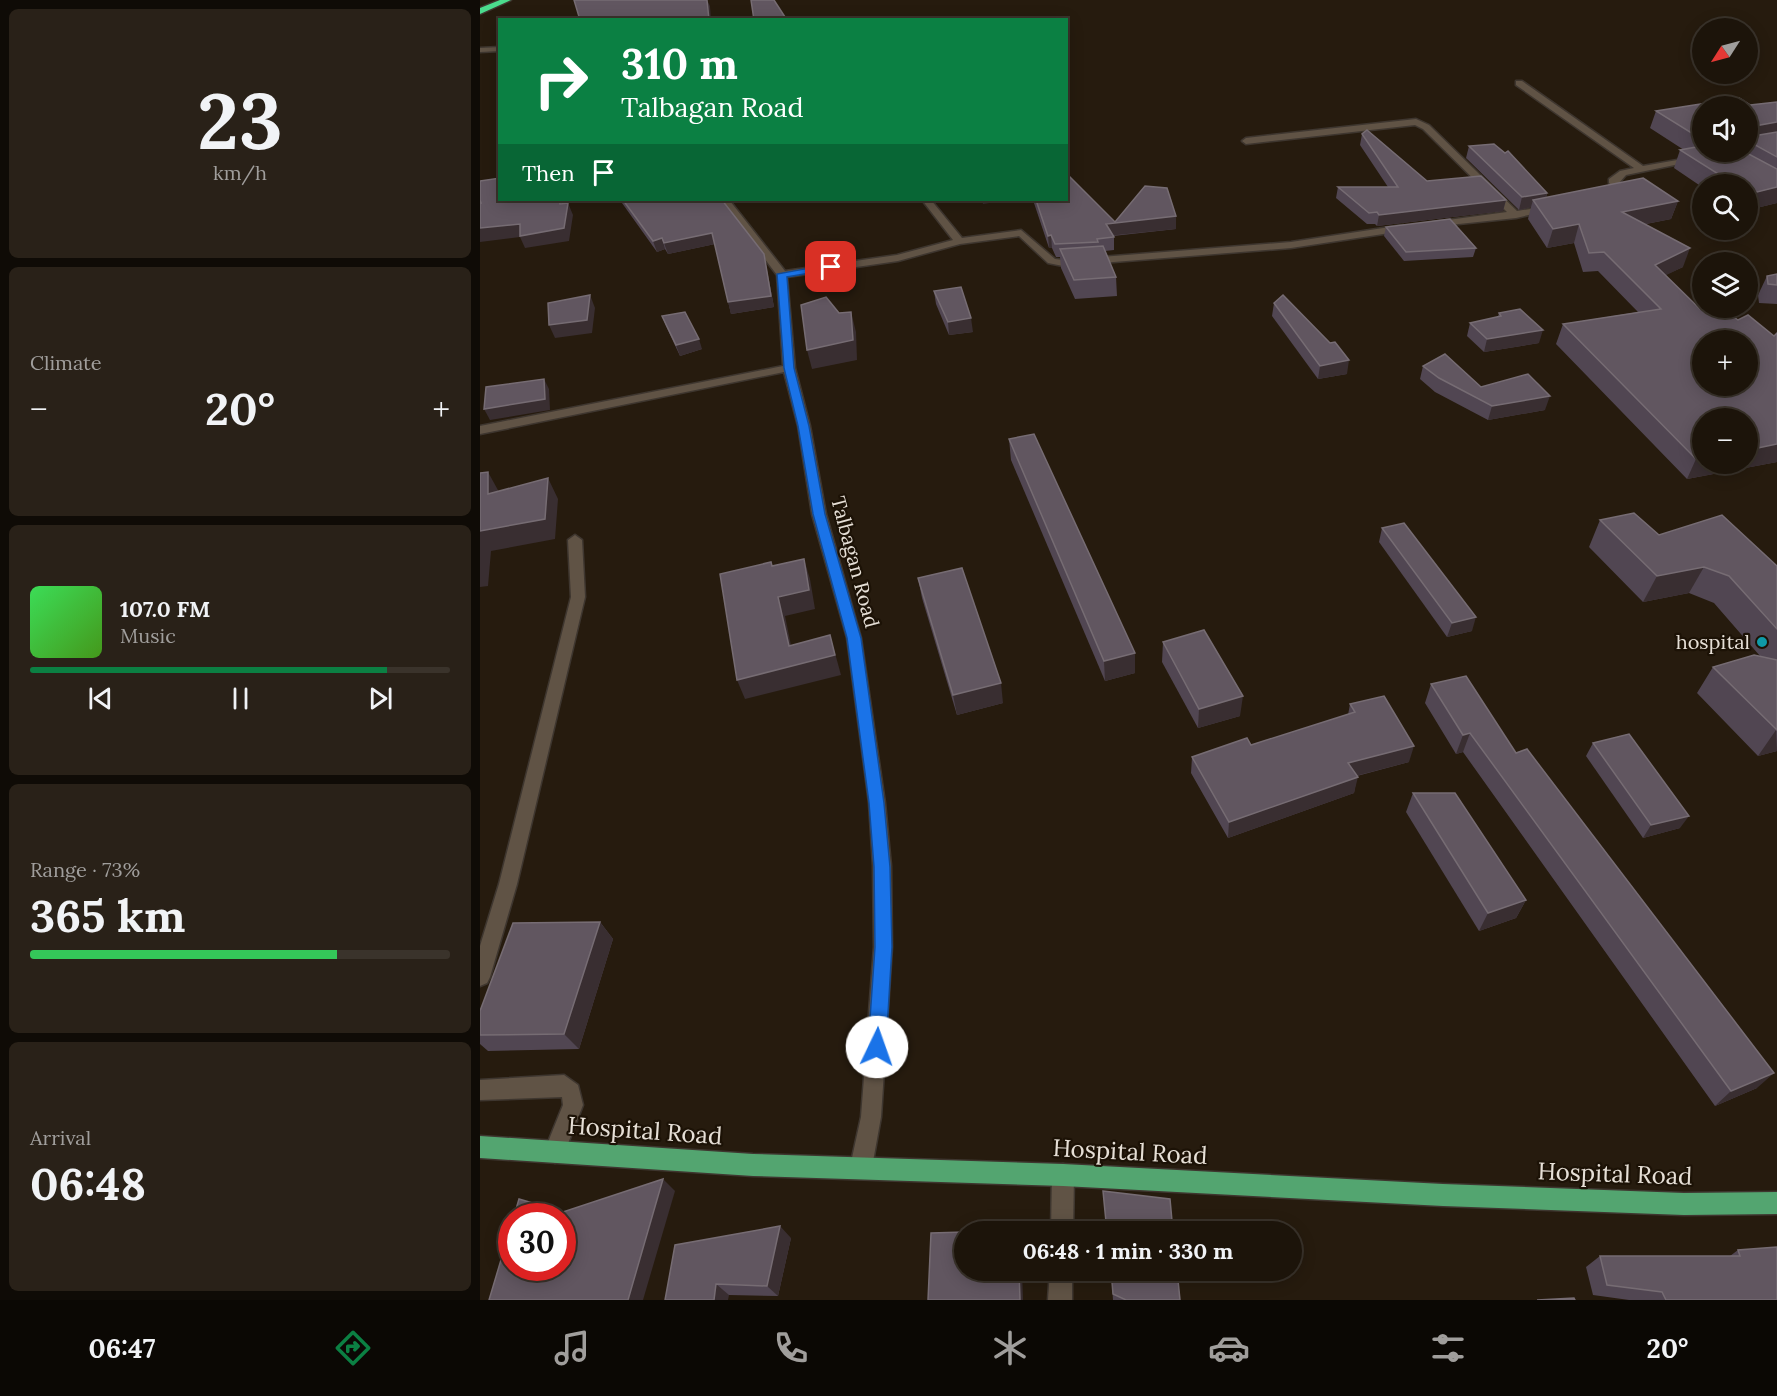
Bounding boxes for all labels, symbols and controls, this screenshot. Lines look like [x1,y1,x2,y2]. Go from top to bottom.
north arrow [1692,18,1758,84]
map controls [1692,18,1758,474]
text: 310 m [621,37,738,91]
icon: right [522,42,600,120]
text: 23 [197,71,283,170]
text: Talbagan Road [621,90,804,124]
button: sound [1692,96,1758,162]
icon: arrive [587,156,620,189]
text: Then [522,159,575,187]
text: km/h [213,160,267,185]
button: search [1692,174,1758,240]
pin [805,241,856,292]
icon: arrive [814,250,847,283]
button: layers [1692,252,1758,318]
button: + [1692,330,1758,396]
text: Climate [30,350,102,375]
text: 20° [205,380,275,437]
text: − [30,388,48,430]
text: + [432,388,450,430]
button: − [1692,408,1758,474]
street label: Talbagan Road [826,493,885,630]
text: 107.0 FM [120,595,210,623]
text: Music [120,623,176,648]
place label: hospital [1676,629,1750,654]
marker: hospital [1755,635,1769,649]
icon: previous [84,682,117,715]
icon: pause [224,682,257,715]
icon: next [364,682,397,715]
text: Range · 73% [30,857,140,882]
text: 365 km [30,887,185,944]
position arrow [845,1015,909,1079]
street label: Hospital Road [567,1110,723,1151]
text: Arrival [30,1125,91,1150]
street label: Hospital Road [1052,1132,1208,1171]
text: 06:48 [30,1155,146,1212]
street label: Hospital Road [1537,1155,1693,1192]
speed limit sign: 30 [498,1203,576,1281]
text: 06:48 · 1 min · 330 m [1023,1237,1233,1265]
icon: directions [332,1327,374,1369]
icon: music [551,1327,593,1369]
icon: phone [770,1327,812,1369]
icon: climate [989,1327,1031,1369]
icon: car [1208,1327,1250,1369]
icon: filters [1427,1327,1469,1369]
text: 06:47 [89,1331,155,1365]
text: 20° [1647,1331,1688,1365]

